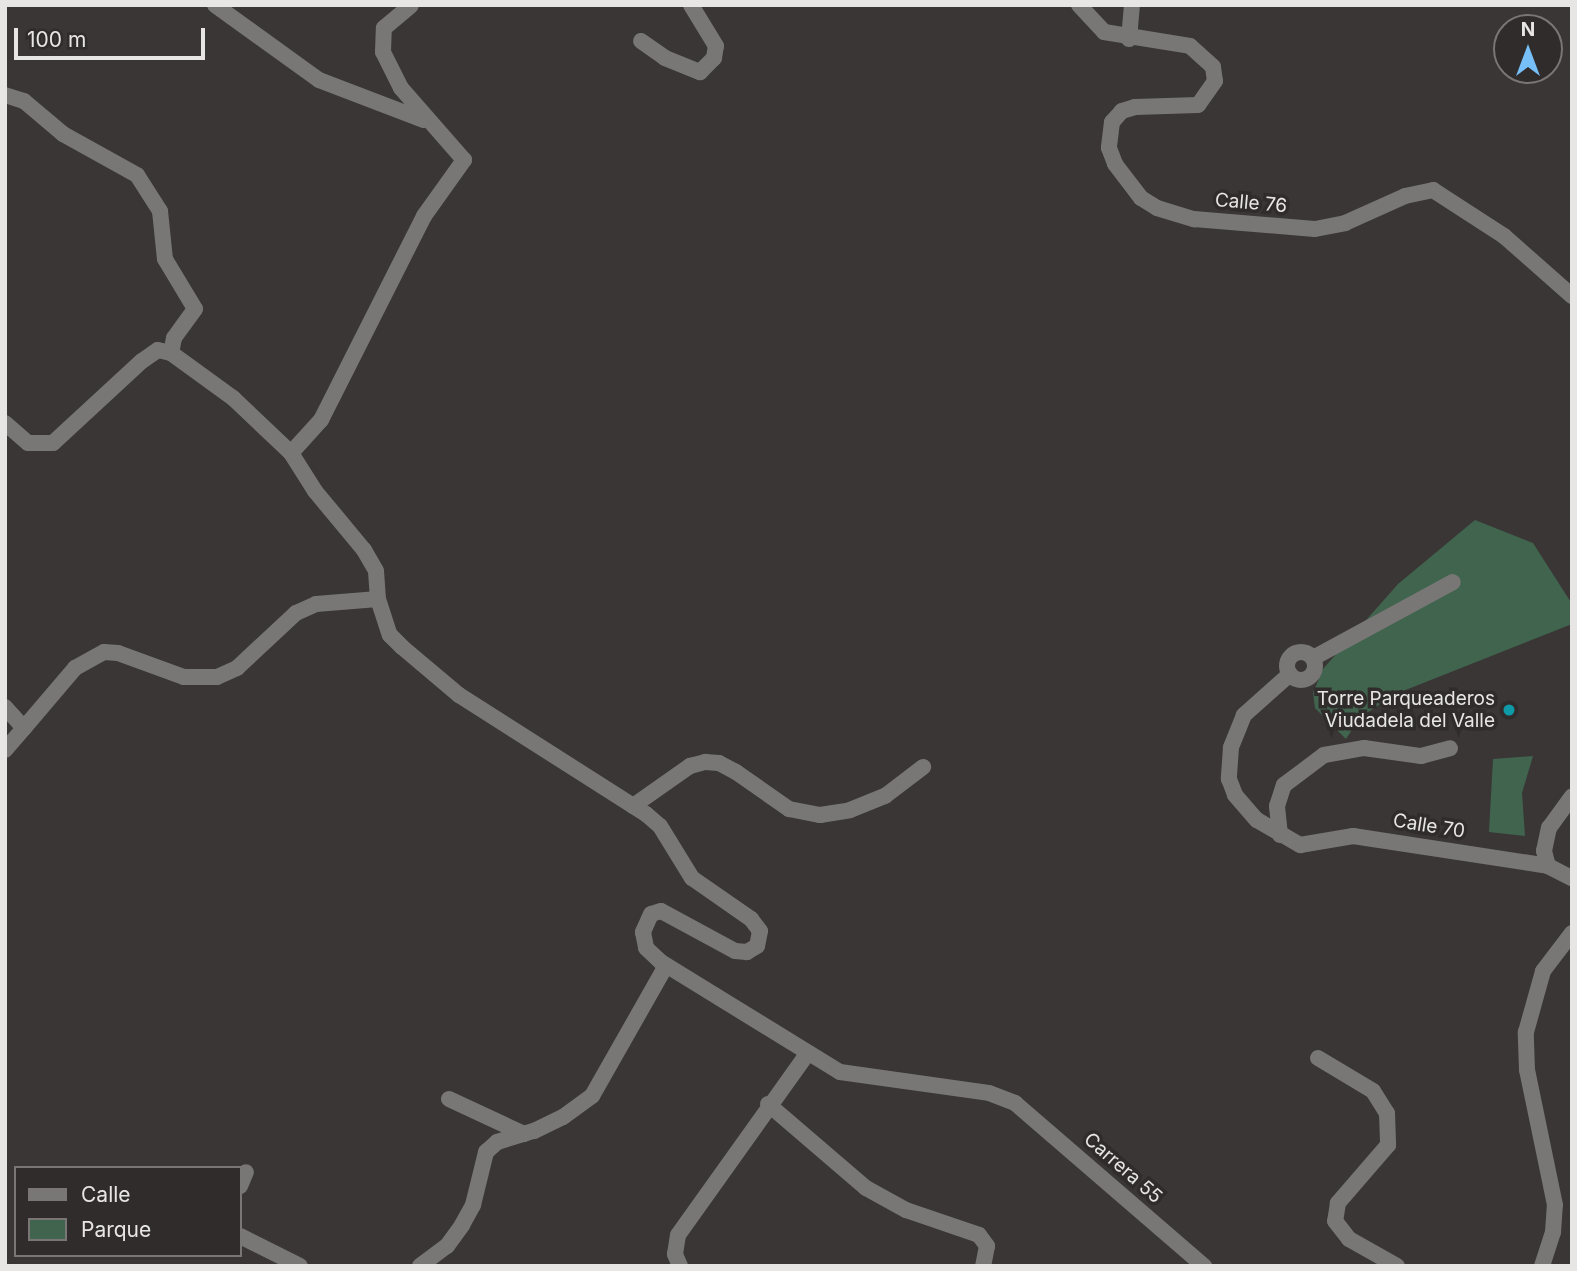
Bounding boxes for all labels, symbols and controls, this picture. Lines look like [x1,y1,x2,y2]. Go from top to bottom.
scale bar [18,14,208,58]
north arrow [1493,14,1563,84]
text: N [1521,18,1535,41]
text: 100 m [27,27,86,52]
street label: Calle 76 [1214,188,1288,218]
place label: Torre Parqueaderos Viudadela del Valle [1317,688,1495,732]
marker: Torre Parqueaderos Viudadela del Valle [1501,702,1517,718]
street label: Calle 70 [1391,809,1467,843]
street label: Carrera 55 [1079,1128,1167,1208]
legend [14,1166,242,1257]
text: Calle [81,1182,131,1207]
text: Parque [81,1217,151,1242]

